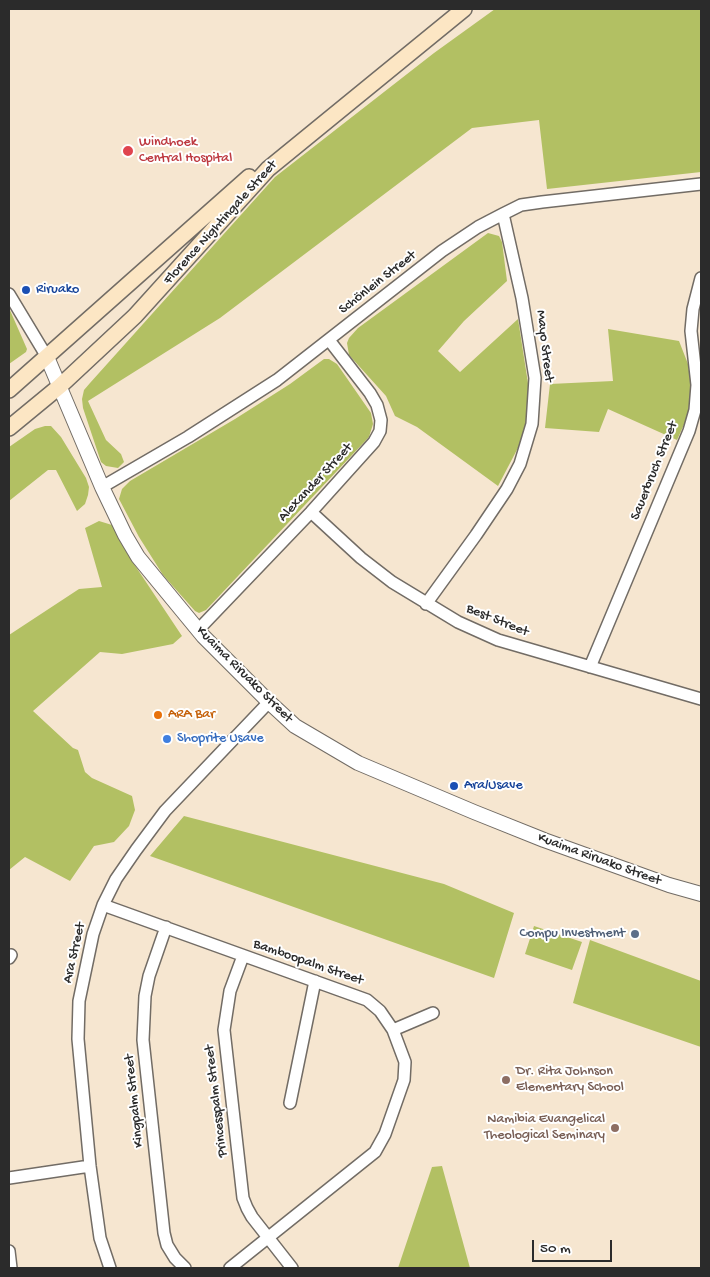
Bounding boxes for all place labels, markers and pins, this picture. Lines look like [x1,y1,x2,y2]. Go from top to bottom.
place label: Windhoek Central Hospital [139,135,232,168]
marker: Windhoek Central Hospital [121,144,135,158]
place label: Riruako [36,282,79,298]
marker: Riruako [20,284,32,296]
place label: ARA Bar [168,707,215,723]
marker: ARA Bar [152,709,164,721]
place label: Shoprite Usave [177,731,264,747]
marker: Shoprite Usave [161,733,173,745]
place label: Ara/Usave [464,778,523,794]
marker: Ara/Usave [448,780,460,792]
place label: Compu Investment [520,926,625,942]
marker: Compu Investment [629,928,641,940]
place label: Dr. Rita Johnson Elementary School [516,1064,624,1096]
marker: Dr. Rita Johnson Elementary School [500,1074,512,1086]
place label: Namibia Evangelical Theological Seminary [484,1112,605,1144]
marker: Namibia Evangelical Theological Seminary [609,1122,621,1134]

